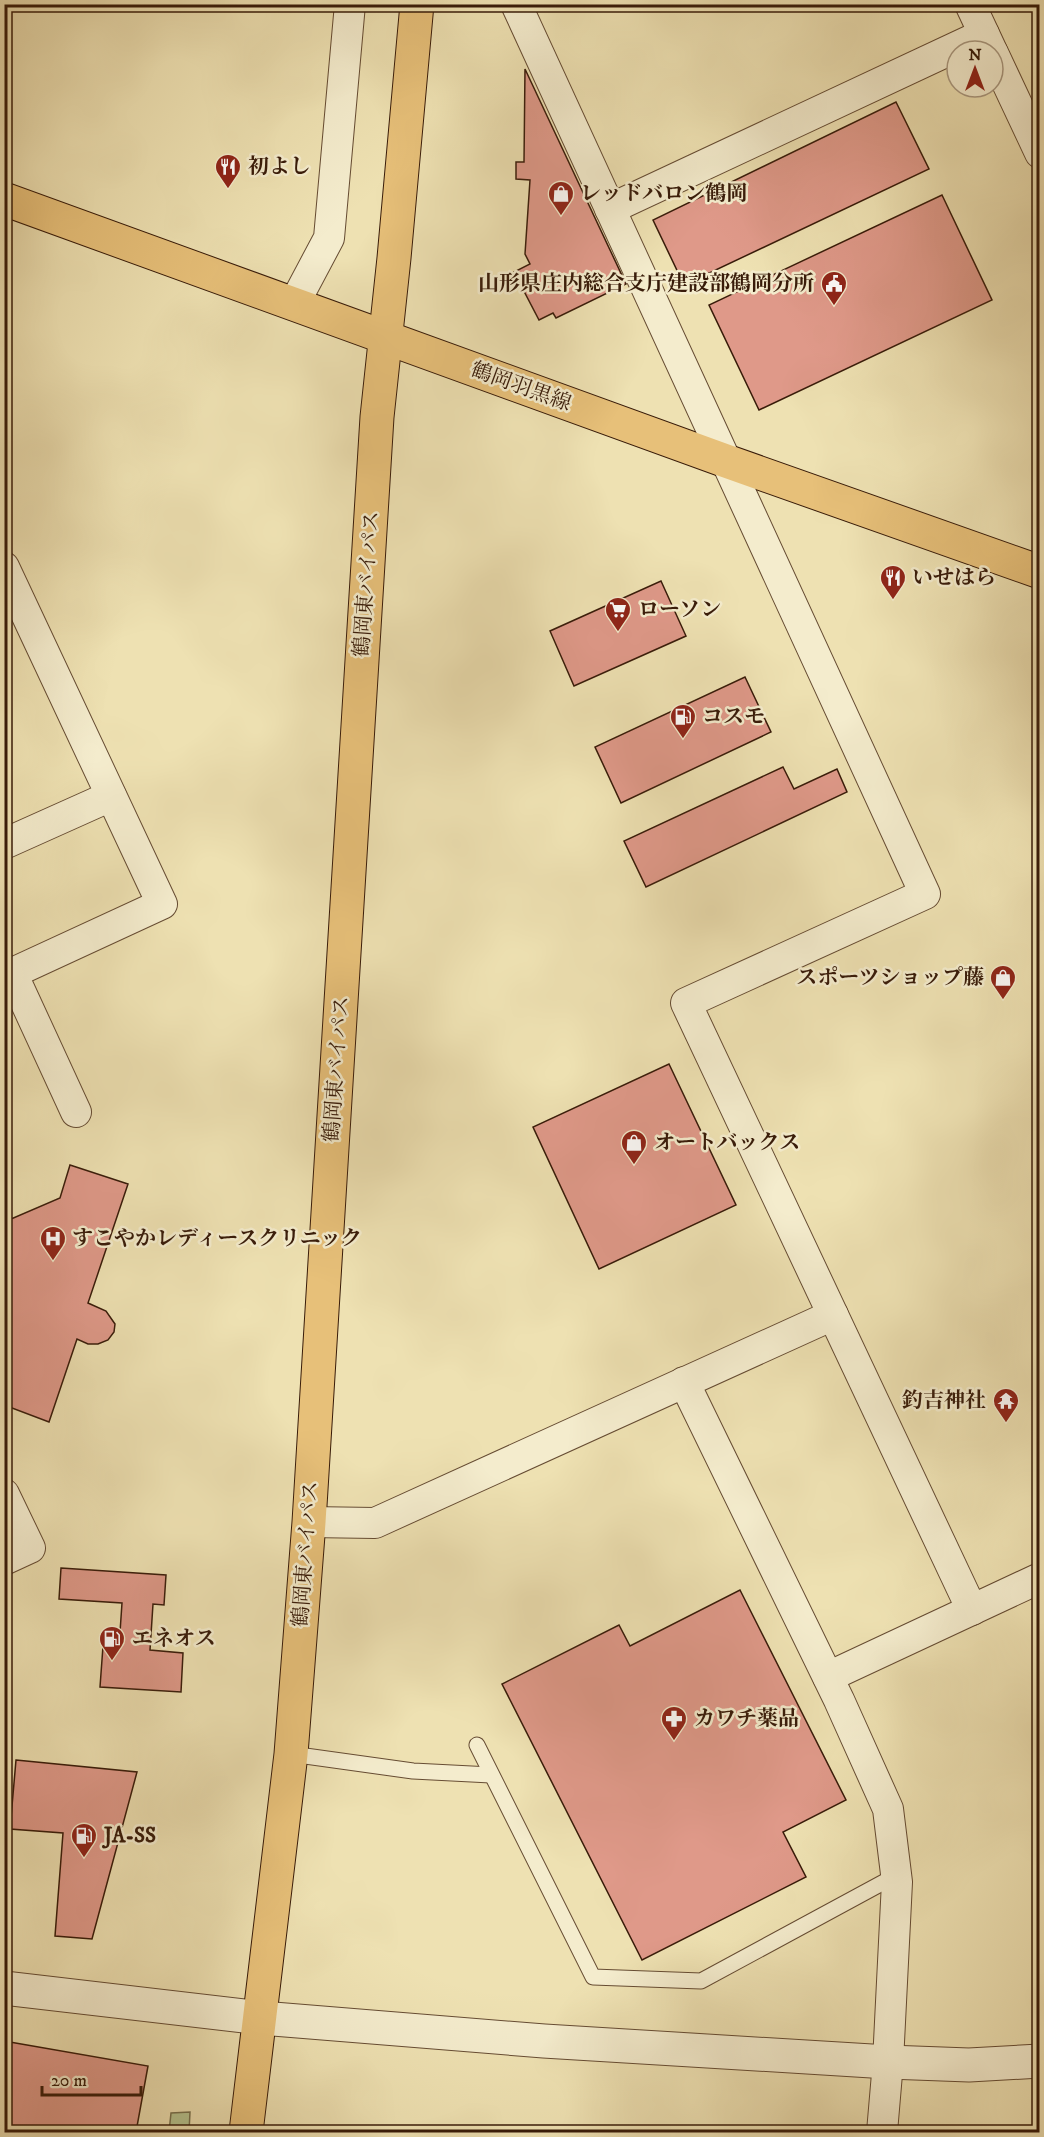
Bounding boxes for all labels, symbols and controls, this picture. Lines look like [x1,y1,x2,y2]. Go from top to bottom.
north arrow [945,39,1005,99]
text: N [968,45,982,65]
restaurant icon: 初よし [213,152,243,190]
place label: 初よし [248,154,311,180]
shop icon: レッドバロン鶴岡 [546,179,576,217]
place label: レッドバロン鶴岡 [580,181,747,207]
public building icon: 山形県庄内総合支庁建設部鶴岡分所 [819,269,849,307]
place label: 山形県庄内総合支庁建設部鶴岡分所 [478,271,814,297]
street label: 鶴岡羽黒線 [467,357,575,417]
street label: 鶴岡東バイパス [349,510,385,658]
restaurant icon: いせはら [878,563,908,601]
place label: いせはら [912,565,996,591]
supermarket icon: ローソン [603,595,633,633]
place label: ローソン [638,597,721,623]
fuel station icon: コスモ [668,702,698,740]
place label: コスモ [702,704,765,730]
shop icon: スポーツショップ藤 [988,963,1018,1001]
place label: スポーツショップ藤 [796,965,984,991]
street label: 鶴岡東バイパス [319,995,355,1143]
shop icon: オートバックス [619,1128,649,1166]
place label: オートバックス [654,1130,800,1156]
hospital icon: すこやかレディースクリニック [38,1224,68,1262]
place label: すこやかレディースクリニック [72,1226,362,1252]
temple icon: 釣吉神社 [991,1386,1021,1424]
place label: 釣吉神社 [902,1388,986,1414]
street label: 鶴岡東バイパス [288,1480,324,1628]
fuel station icon: エネオス [97,1624,127,1662]
place label: エネオス [132,1626,216,1652]
pharmacy icon: カワチ薬品 [659,1704,689,1742]
place label: カワチ薬品 [694,1706,799,1732]
fuel station icon: JA-SS [69,1821,99,1859]
place label: JA-SS [102,1823,156,1849]
scale bar [42,2059,141,2097]
text: 20 m [51,2070,87,2092]

